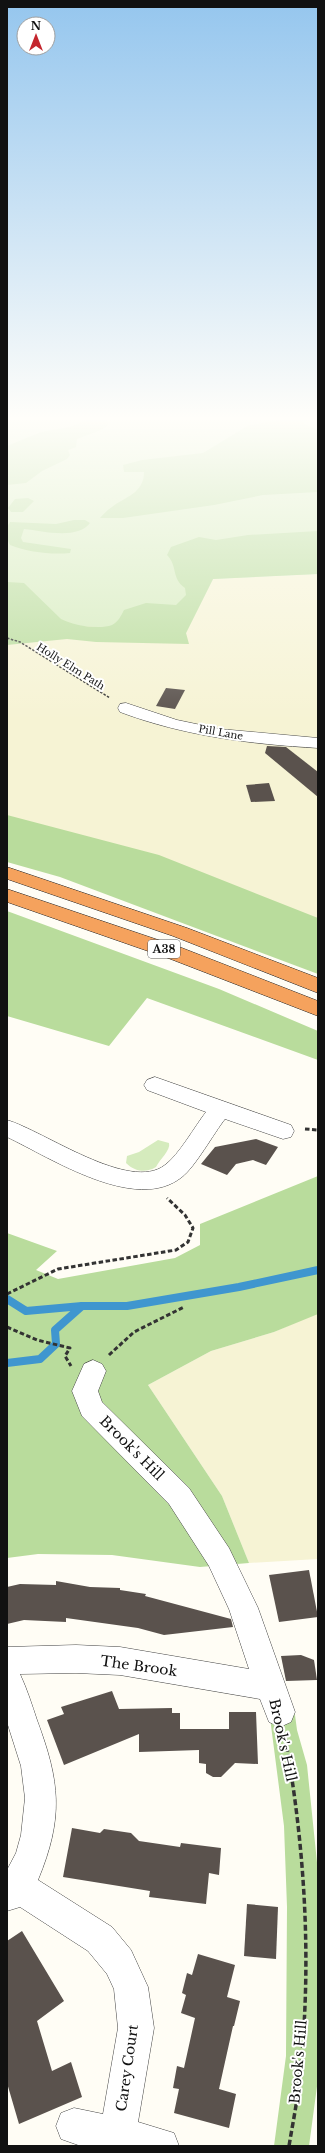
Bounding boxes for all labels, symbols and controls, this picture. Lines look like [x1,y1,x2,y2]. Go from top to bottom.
north arrow [16,16,56,56]
text: N [31,19,42,33]
street label: Holly Elm Path [34,640,107,693]
street label: Pill Lane [198,722,244,743]
road number: A38 [148,940,180,958]
street label: Brook's Hill [96,1412,168,1484]
street label: The Brook [100,1652,179,1680]
street label: Brook's Hill [265,1697,301,1783]
street label: Brook's Hill [285,2019,311,2105]
street label: Carey Court [112,2023,142,2113]

